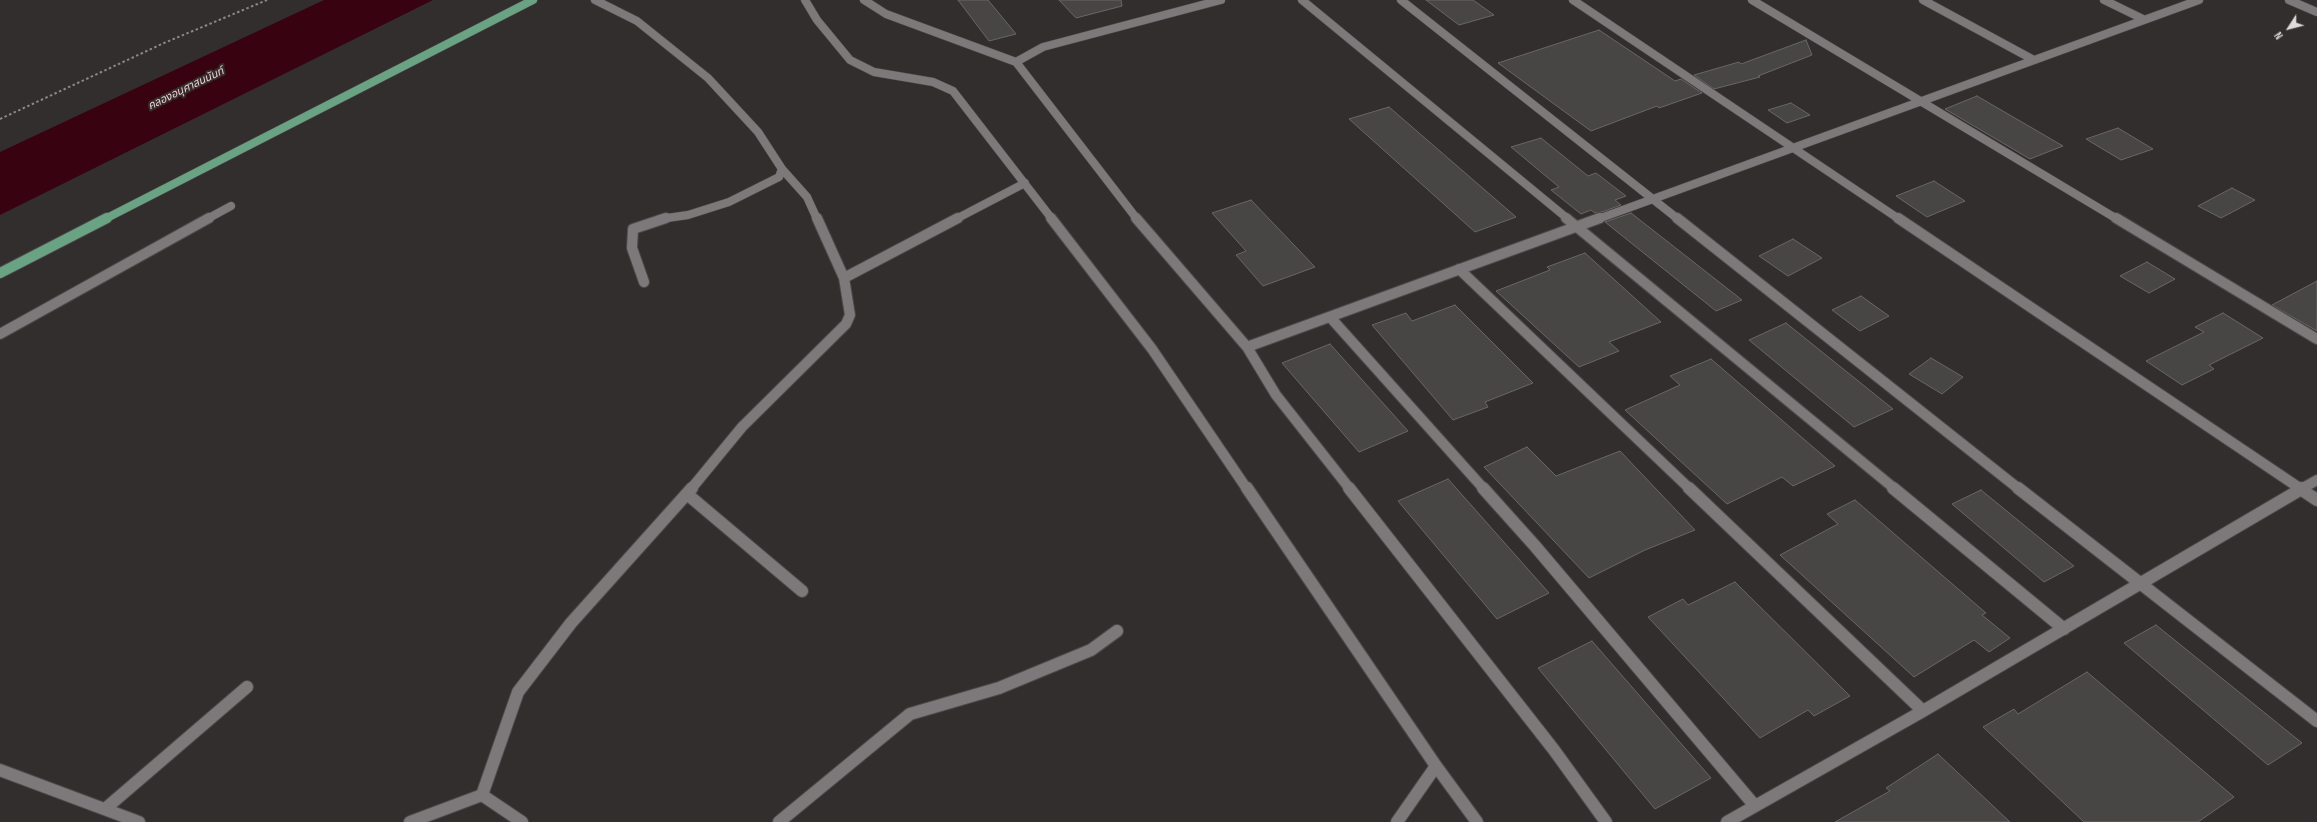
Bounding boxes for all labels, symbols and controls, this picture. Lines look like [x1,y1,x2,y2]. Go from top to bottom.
north arrow [2269,8,2309,48]
text: N [2272,29,2286,42]
water label: คลองอนุศาสนนันท์ [146,65,226,113]

